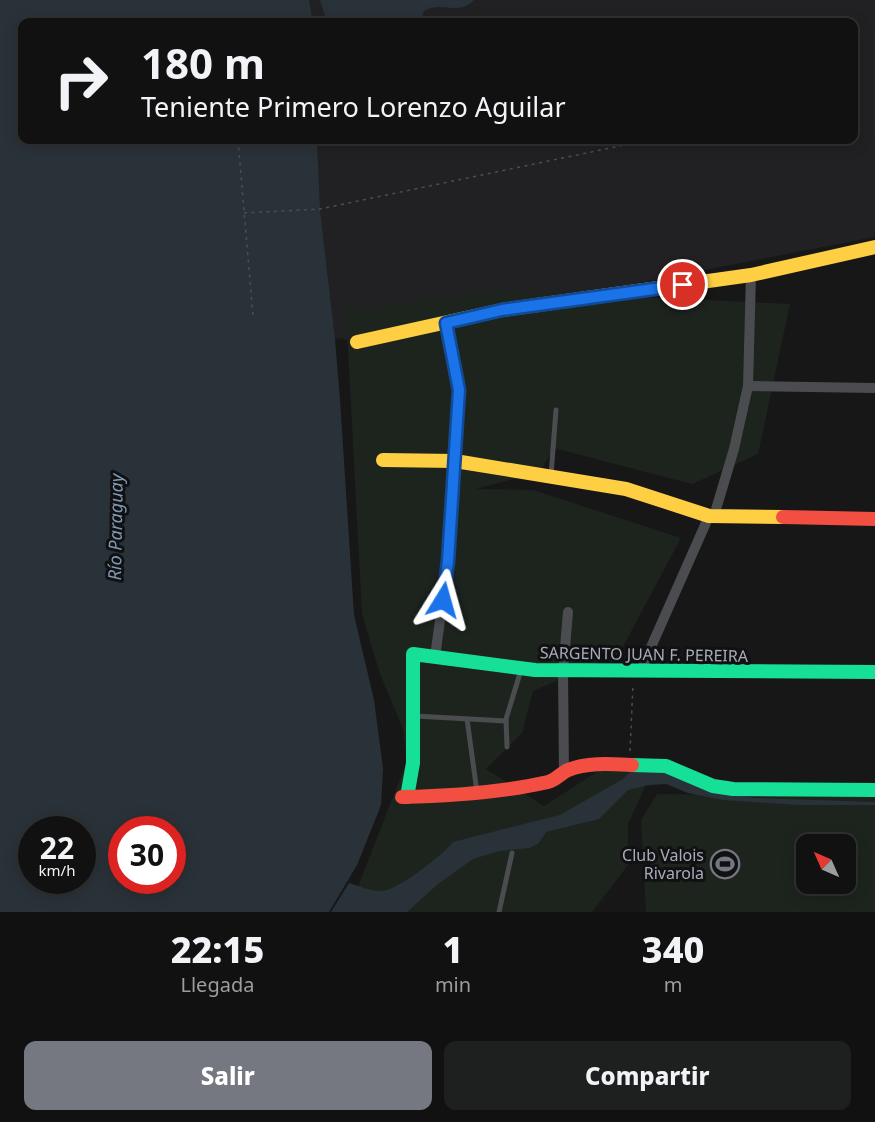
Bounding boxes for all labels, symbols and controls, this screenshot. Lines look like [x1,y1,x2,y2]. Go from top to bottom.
text: 180 m [141,34,265,91]
icon: right [42,42,120,120]
text: Teniente Primero Lorenzo Aguilar [141,88,566,125]
pin [657,259,708,310]
icon: arrive [666,268,699,301]
water label: Río Paraguay [102,472,128,581]
position arrow [411,568,475,632]
street label: SARGENTO JUAN F. PEREIRA [540,641,749,667]
speed limit sign: 30 [108,816,186,894]
text: 22 [40,827,74,868]
north arrow [796,834,856,894]
map controls [796,834,856,894]
place label: Club Valois Rivarola [622,844,704,884]
sports icon: Club Valois Rivarola [709,848,741,880]
text: km/h [39,860,75,880]
text: 22:15 [171,925,264,974]
text: 1 [443,925,463,974]
text: 340 [642,925,704,974]
text: Llegada [180,971,254,998]
text: min [435,971,471,998]
text: m [664,971,682,998]
button: Salir [24,1041,432,1110]
button: Compartir [444,1041,851,1110]

